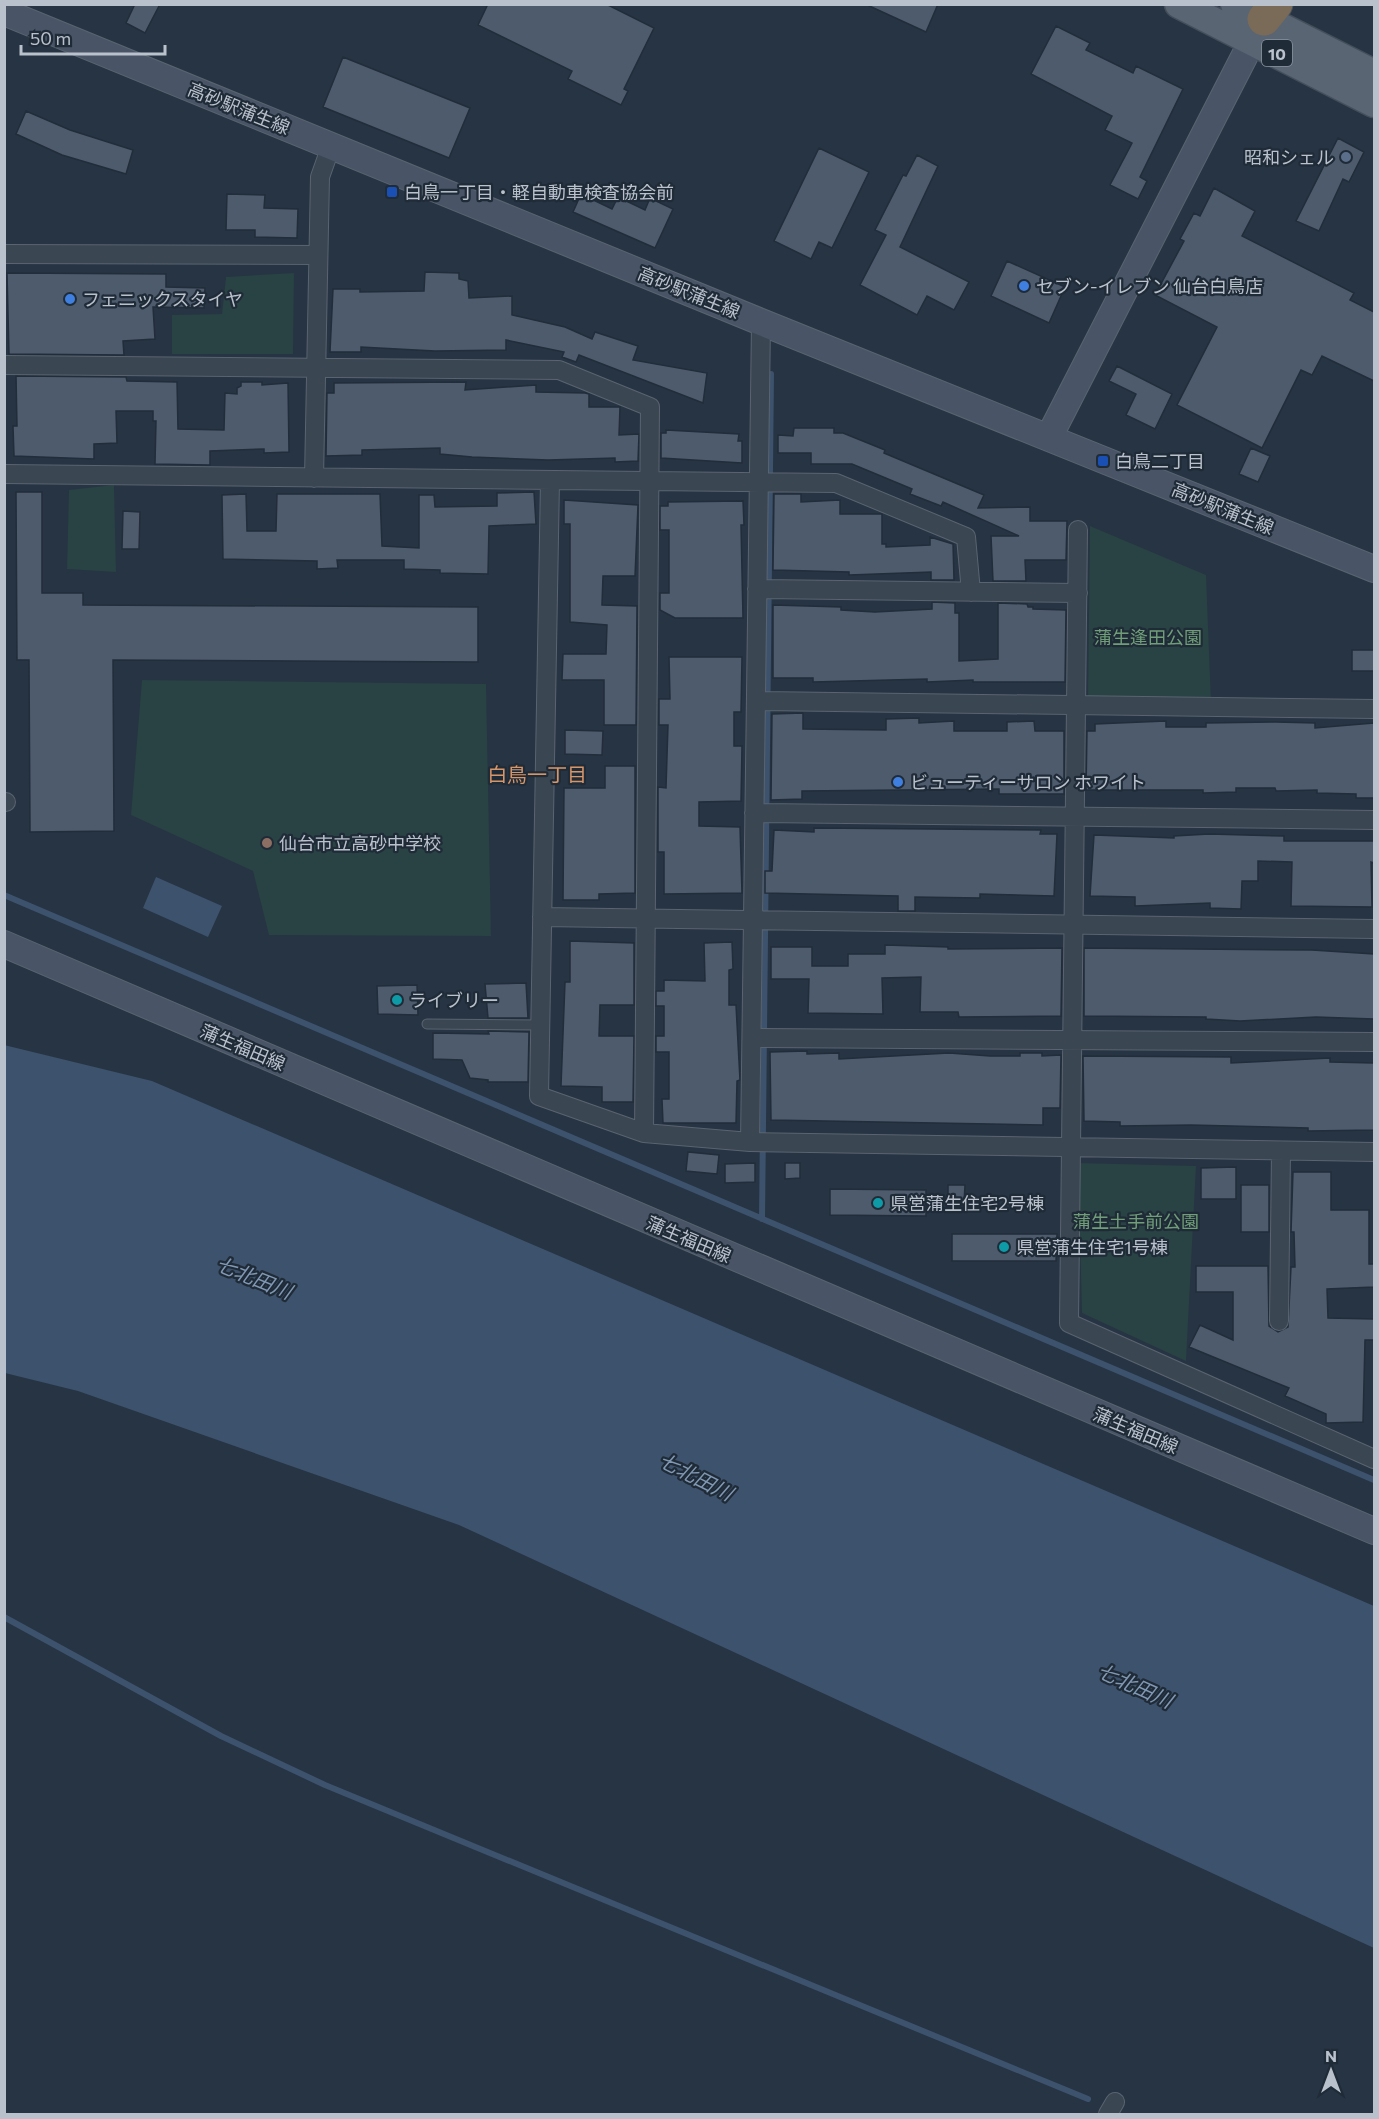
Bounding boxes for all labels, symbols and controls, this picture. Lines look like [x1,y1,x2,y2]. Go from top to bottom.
scale bar [21,18,165,56]
text: 50 m [30,27,71,49]
road number: 10 [1262,40,1292,66]
street label: 高砂駅蒲生線 [185,78,293,138]
place label: 昭和シェル [1244,146,1334,168]
marker: 昭和シェル [1339,150,1353,164]
place label: 白鳥一丁目・軽自動車検査協会前 [404,181,674,203]
marker: 白鳥一丁目・軽自動車検査協会前 [385,185,399,199]
street label: 高砂駅蒲生線 [635,262,743,322]
place label: セブン-イレブン 仙台白鳥店 [1036,275,1263,297]
marker: セブン-イレブン 仙台白鳥店 [1017,279,1031,293]
place label: フェニックスタイヤ [82,288,243,310]
marker: フェニックスタイヤ [63,292,77,306]
place label: 白鳥二丁目 [1115,450,1205,472]
marker: 白鳥二丁目 [1096,454,1110,468]
street label: 高砂駅蒲生線 [1169,478,1277,538]
park label: 蒲生逢田公園 [1094,626,1202,648]
district label: 白鳥一丁目 [487,762,587,786]
place label: ビューティーサロン ホワイト [910,771,1146,793]
marker: ビューティーサロン ホワイト [891,775,905,789]
place label: 仙台市立高砂中学校 [279,832,441,854]
marker: 仙台市立高砂中学校 [260,836,274,850]
place label: ライブリー [409,989,499,1011]
marker: ライブリー [390,993,404,1007]
street label: 蒲生福田線 [197,1019,289,1075]
place label: 県営蒲生住宅2号棟 [890,1192,1044,1214]
marker: 県営蒲生住宅2号棟 [871,1196,885,1210]
park label: 蒲生土手前公園 [1073,1210,1199,1232]
street label: 蒲生福田線 [643,1211,735,1267]
place label: 県営蒲生住宅1号棟 [1016,1236,1168,1258]
marker: 県営蒲生住宅1号棟 [997,1240,1011,1254]
water label: 七北田川 [212,1251,297,1304]
street label: 蒲生福田線 [1090,1402,1182,1458]
water label: 七北田川 [655,1447,739,1506]
water label: 七北田川 [1094,1658,1178,1713]
north arrow [1301,2041,1361,2101]
text: N [1325,2046,1337,2065]

